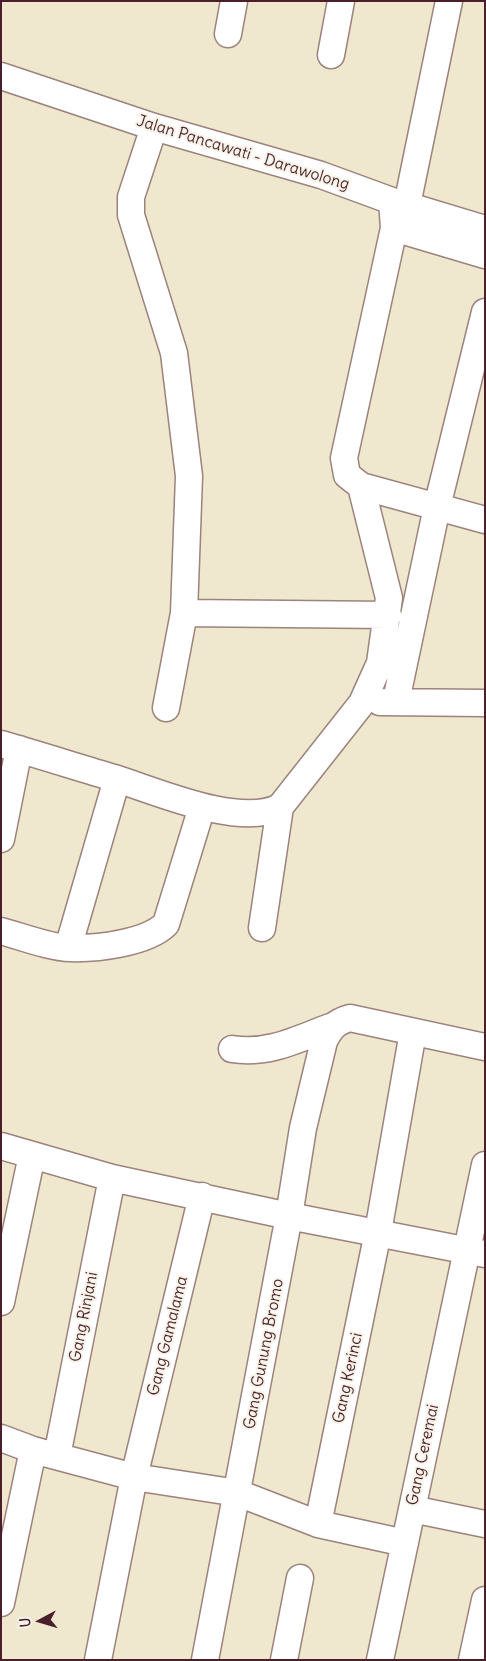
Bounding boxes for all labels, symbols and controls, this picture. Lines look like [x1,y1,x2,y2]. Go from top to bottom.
street label: Jalan Pancawati - Darawolong [134,111,352,195]
street label: Gang Rinjani [66,1270,102,1364]
street label: Gang Gamalama [144,1274,192,1398]
street label: Gang Gunung Bromo [240,1277,288,1431]
street label: Gang Kerinci [329,1331,367,1425]
street label: Gang Ceremai [403,1403,443,1507]
north arrow [15,1596,65,1646]
text: U [16,1617,35,1628]

